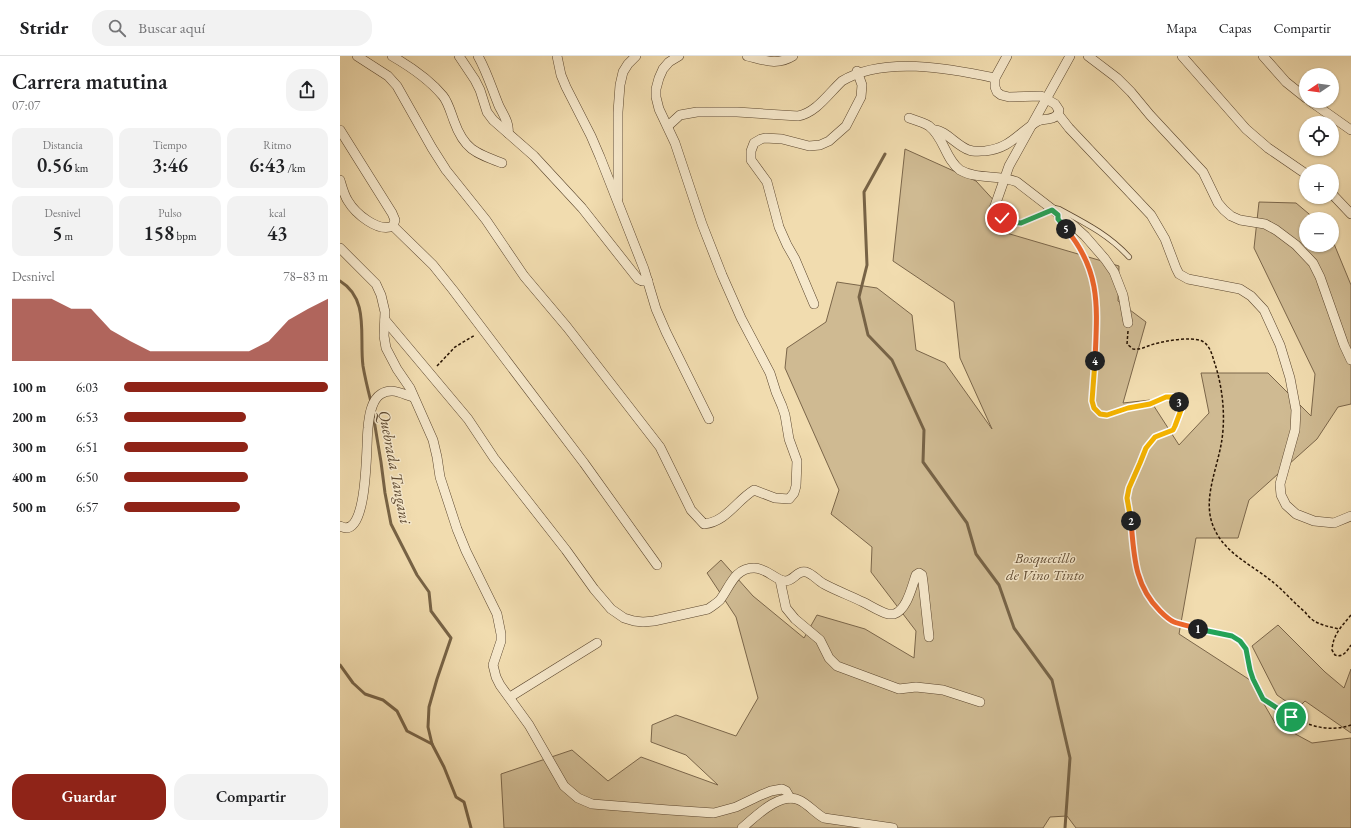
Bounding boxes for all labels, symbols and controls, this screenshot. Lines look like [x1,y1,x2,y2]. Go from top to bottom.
search box [92,10,372,46]
text: Stridr [20,15,68,40]
icon: search [106,17,128,39]
text: Buscar aquí [138,18,205,37]
text: Mapa [1166,19,1197,37]
text: Capas [1219,19,1251,37]
text: Compartir [1273,19,1331,37]
text: Carrera matutina [12,67,168,96]
north arrow [1299,68,1339,108]
map controls [1299,68,1339,252]
button: share [286,69,328,111]
text: 07:07 [12,97,40,114]
button: locate [1299,116,1339,156]
text: Distancia [43,138,83,152]
text: Tiempo [153,138,187,152]
text: Ritmo [263,138,291,152]
text: 0.56 [37,152,73,178]
text: 3:46 [152,152,188,178]
text: 6:43 [249,152,285,178]
text: km [73,161,88,175]
text: /km [285,161,306,175]
button: + [1299,164,1339,204]
pin [985,201,1019,235]
text: Desnivel [45,206,81,220]
text: Pulso [158,206,182,220]
text: kcal [269,206,286,220]
icon: check [991,207,1013,229]
button: − [1299,212,1339,252]
pin: 5 [1056,219,1076,239]
text: 5 [52,220,62,246]
text: 158 [144,220,174,246]
text: 43 [267,220,288,246]
text: 5 [1063,222,1069,236]
text: m [62,229,73,243]
text: bpm [174,229,196,243]
text: Desnivel [12,268,55,285]
text: 78–83 m [283,268,328,285]
pin: 4 [1085,351,1105,371]
text: 4 [1092,354,1098,368]
text: 100 m [12,379,46,396]
text: 6:03 [76,379,98,396]
pin: 3 [1169,392,1189,412]
text: 3 [1176,395,1182,409]
water label: Quebrada Tangani [374,408,417,527]
text: 200 m [12,409,46,426]
text: 6:53 [76,409,98,426]
text: 300 m [12,439,46,456]
text: 6:51 [76,439,98,456]
text: 400 m [12,469,46,486]
text: 6:50 [76,469,98,486]
text: 500 m [12,499,46,516]
text: 6:57 [76,499,98,516]
pin: 2 [1121,511,1141,531]
text: 2 [1128,514,1134,528]
park label: Bosquecillo de Vino Tinto [1006,548,1084,584]
pin: 1 [1188,619,1208,639]
text: 1 [1195,622,1201,636]
pin [1274,700,1308,734]
icon: arrive [1280,706,1302,728]
button: Guardar [12,774,166,820]
button: Compartir [174,774,328,820]

